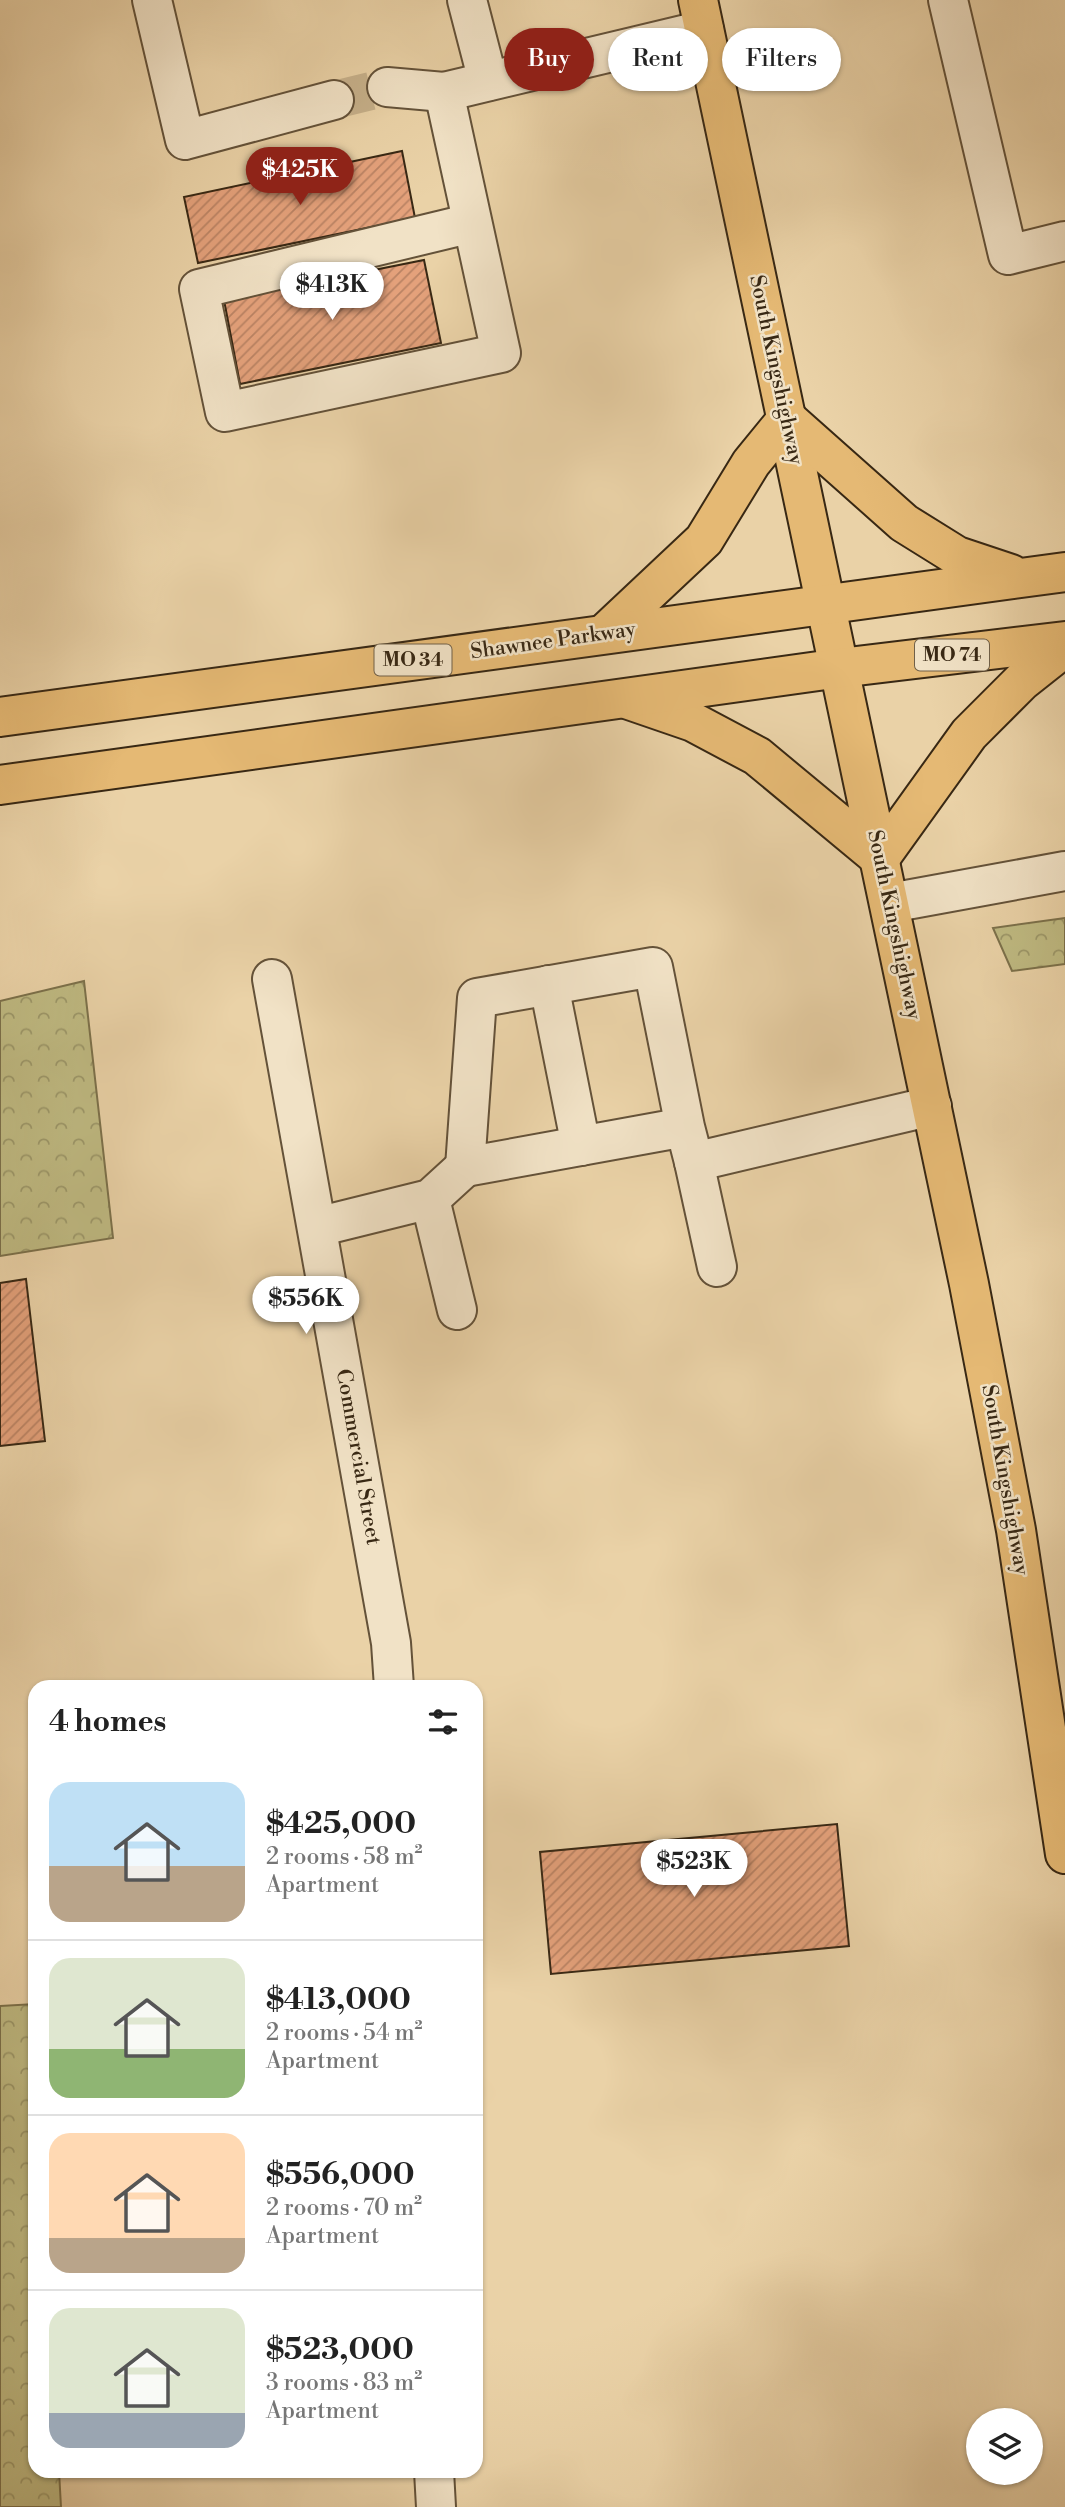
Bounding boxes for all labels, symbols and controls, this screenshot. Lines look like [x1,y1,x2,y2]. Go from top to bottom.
chip: Buy [504,28,594,91]
chip: Rent [608,28,708,91]
chip: Filters [722,28,841,91]
pin: $425K [251,148,349,207]
text: $425K [262,156,338,184]
pin: $413K [283,262,381,322]
text: $413K [296,271,368,299]
street label: South Kingshighway [743,273,809,468]
street label: Shawnee Parkway [469,616,638,665]
road number: MO 74 [915,640,989,670]
road number: MO 34 [374,645,452,676]
street label: South Kingshighway [861,828,927,1023]
pin: $556K [257,1276,355,1336]
text: $556K [268,1285,344,1313]
street label: Commercial Street [330,1367,386,1548]
street label: South Kingshighway [975,1383,1035,1578]
text: 4 homes [49,1703,166,1741]
icon: filters [424,1703,462,1741]
text: $425,000 [266,1805,416,1843]
icon: home [105,1810,189,1894]
pin: $523K [645,1840,743,1899]
text: 2 rooms · 58 m² [266,1843,423,1871]
text: $523K [657,1848,731,1876]
text: Apartment [266,1871,379,1899]
text: $413,000 [266,1981,411,2019]
icon: home [105,1986,189,2070]
text: 2 rooms · 54 m² [266,2019,423,2047]
text: Apartment [266,2047,379,2075]
text: $556,000 [266,2156,415,2194]
icon: home [105,2161,189,2245]
text: 2 rooms · 70 m² [266,2194,422,2222]
text: Apartment [266,2222,379,2250]
text: $523,000 [266,2331,414,2369]
icon: home [105,2336,189,2420]
text: 3 rooms · 83 m² [266,2369,422,2397]
text: Apartment [266,2397,379,2425]
map controls [966,2408,1043,2485]
button: layers [966,2408,1043,2485]

